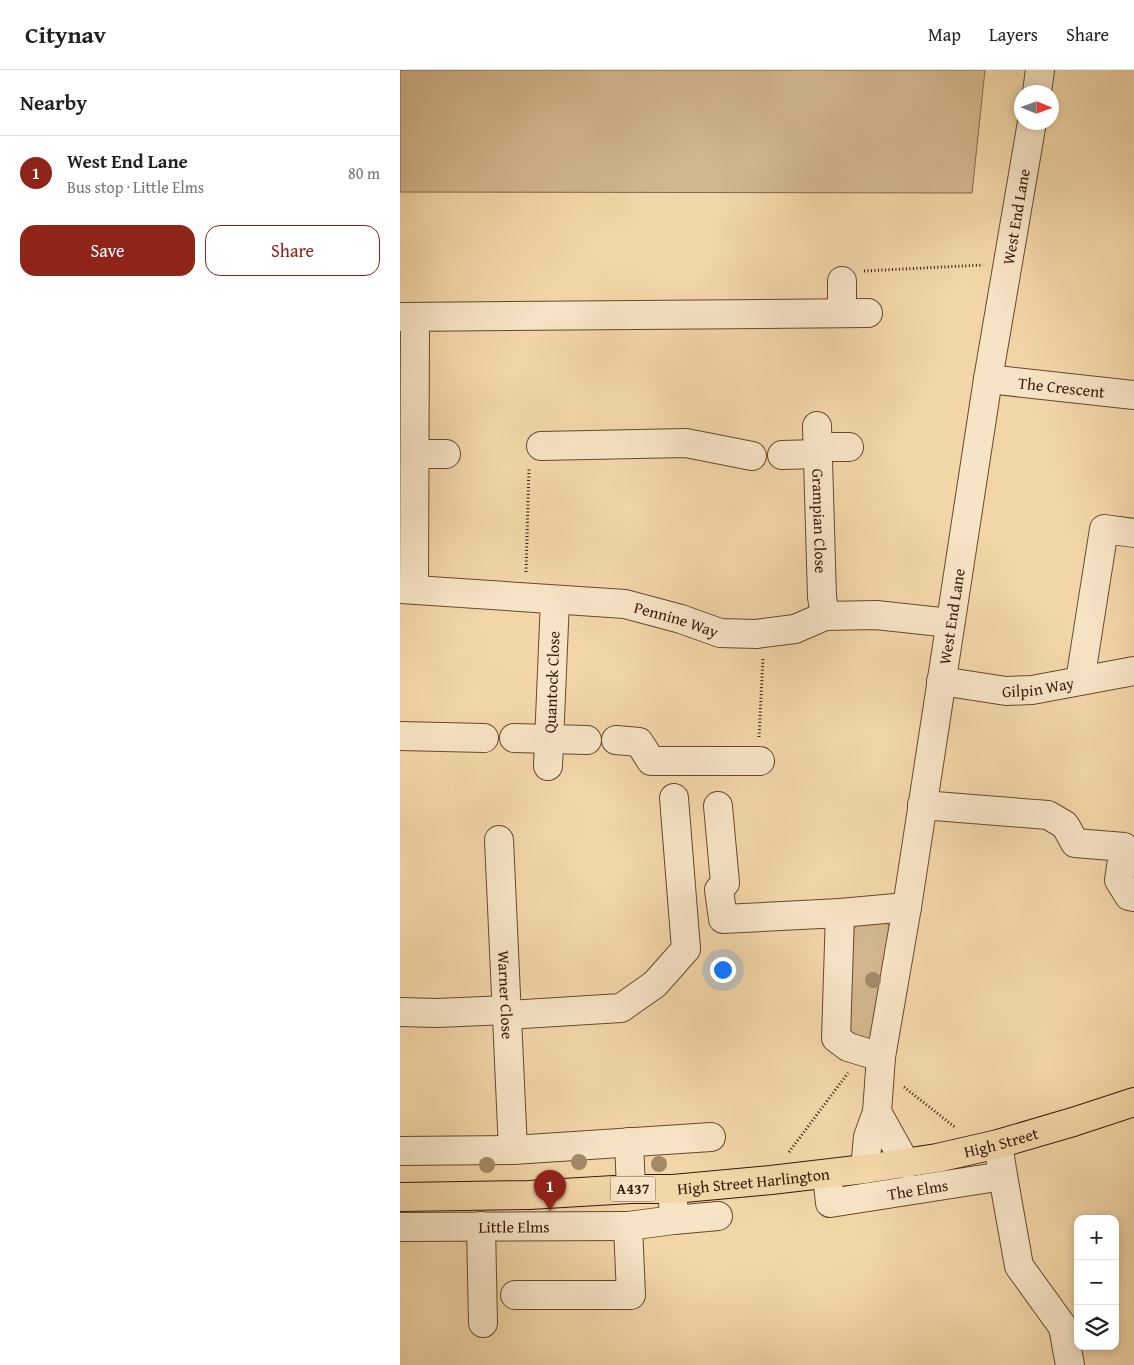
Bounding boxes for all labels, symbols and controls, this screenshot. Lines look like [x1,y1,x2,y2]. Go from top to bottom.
text: Citynav [25,17,106,52]
text: Map [928,21,961,48]
text: Layers [989,21,1038,48]
text: Share [1066,21,1109,48]
north arrow [1014,85,1059,130]
text: Nearby [20,87,87,118]
text: West End Lane [67,147,188,175]
text: 1 [32,161,40,185]
text: 80 m [348,161,380,185]
street label: West End Lane [996,167,1036,266]
text: Bus stop · Little Elms [67,175,204,199]
button: Save [20,225,195,276]
button: Share [205,225,380,276]
street label: The Crescent [1017,370,1107,404]
street label: Grampian Close [806,468,833,574]
street label: West End Lane [932,567,971,666]
street label: Pennine Way [631,595,722,644]
street label: Quantock Close [537,630,566,734]
street label: Gilpin Way [1001,670,1076,703]
street label: Warner Close [492,950,520,1040]
your location [710,957,736,983]
street label: High Street [961,1121,1041,1163]
street label: High Street Harlington [676,1161,831,1201]
pin: 1 [534,1170,566,1211]
street label: The Elms [886,1173,950,1206]
road number: A437 [610,1176,656,1202]
street label: Little Elms [478,1214,550,1239]
map controls [1074,1215,1119,1350]
button: + [1074,1215,1119,1260]
button: − [1074,1260,1119,1305]
button: layers [1074,1305,1119,1350]

